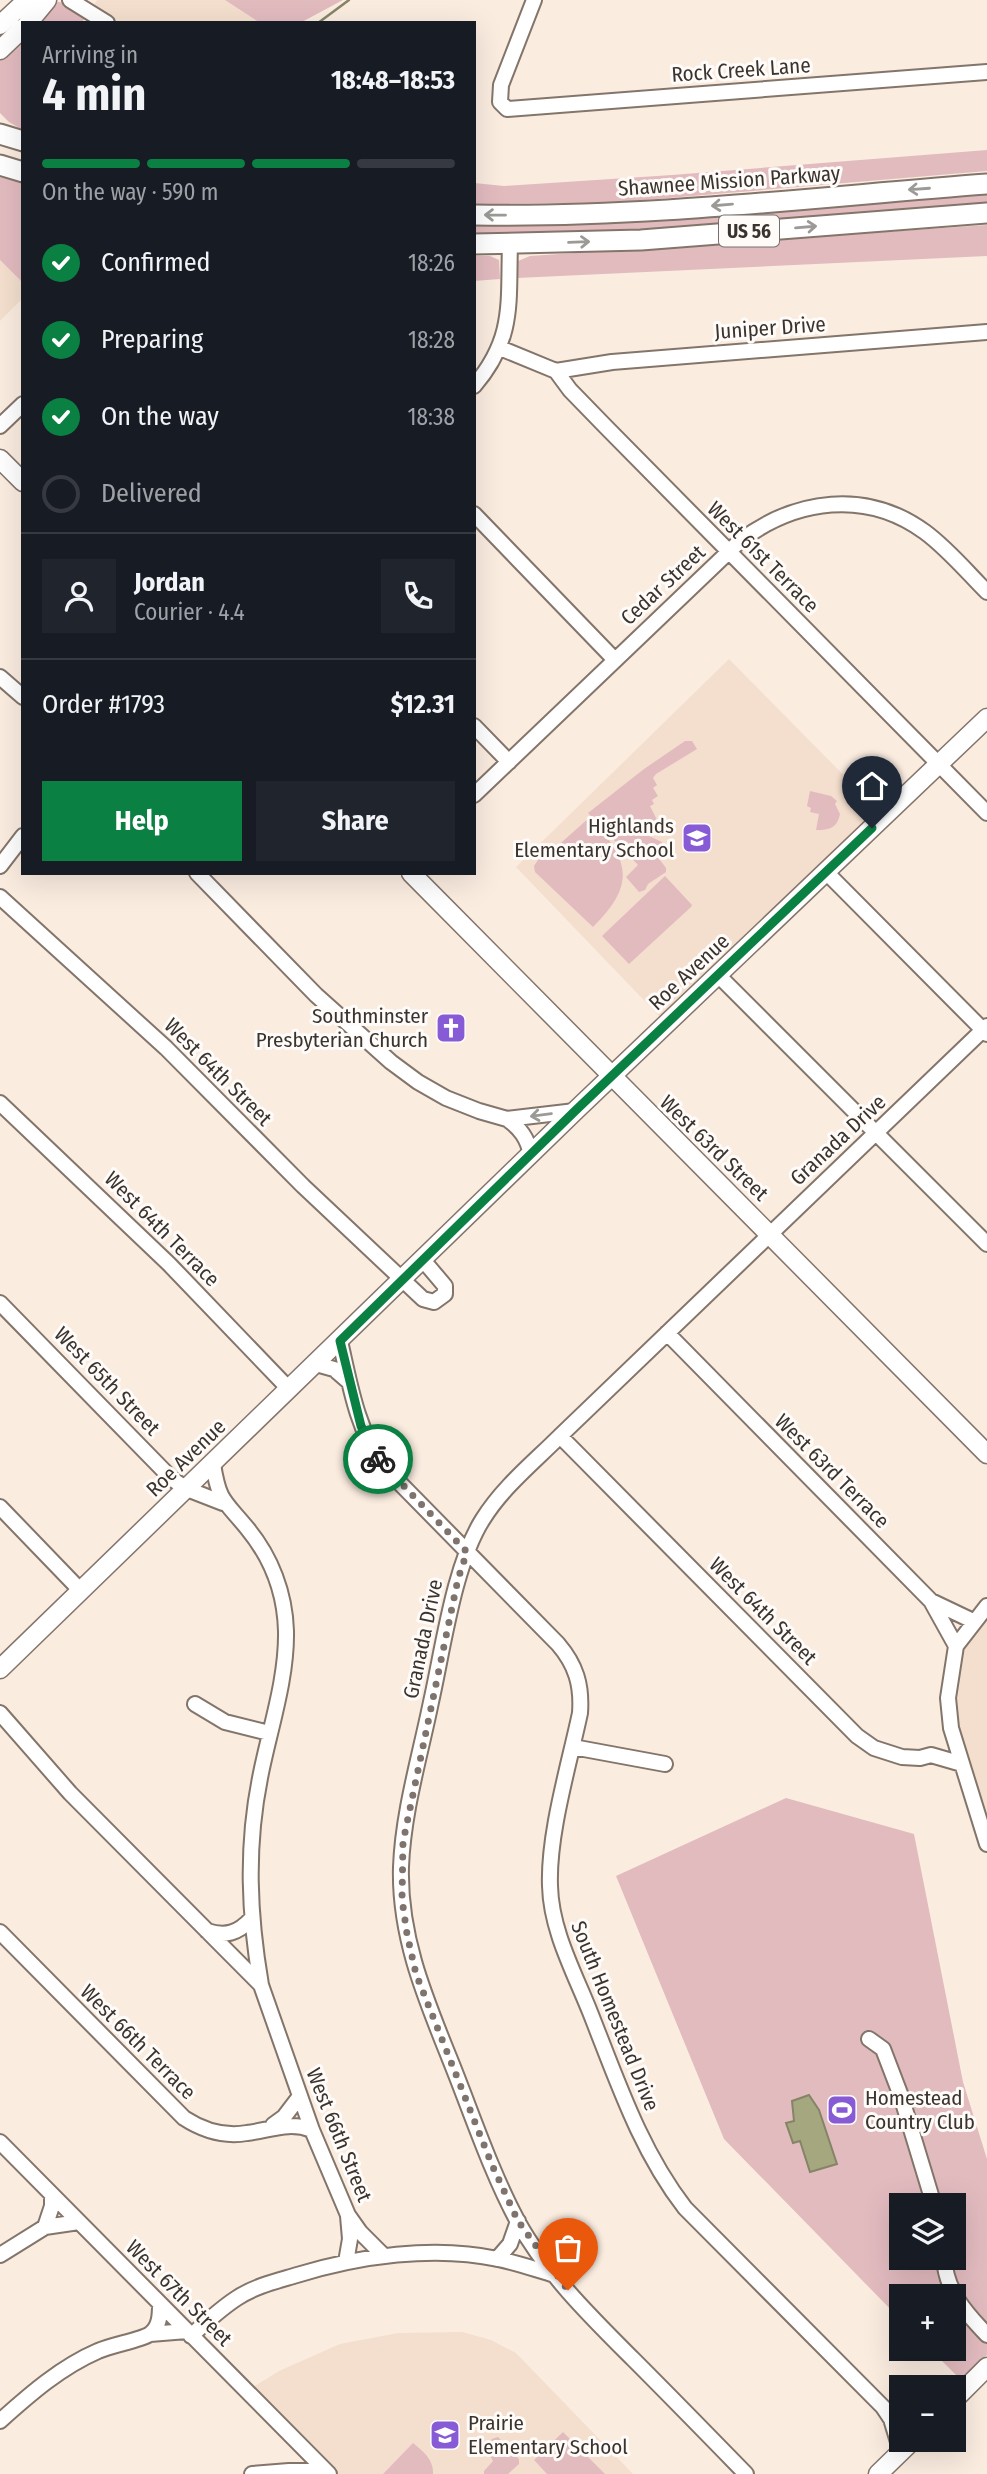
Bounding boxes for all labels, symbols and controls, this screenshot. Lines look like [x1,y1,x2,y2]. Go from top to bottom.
text: Arriving in [42,41,138,69]
street label: Rock Creek Lane [671,52,811,88]
text: 18:48–18:53 [331,65,455,96]
text: 4 min [42,67,146,122]
street label: Shawnee Mission Parkway [617,160,842,202]
text: On the way · 590 m [42,178,218,206]
one-way arrow [908,183,931,196]
one-way arrow [711,199,733,212]
one-way arrow [483,208,506,222]
road number: US 56 [719,216,779,246]
one-way arrow [794,220,816,233]
one-way arrow [567,236,590,249]
icon: check [42,244,80,282]
text: Confirmed [101,247,211,278]
text: 18:26 [408,249,455,277]
street label: Juniper Drive [714,311,826,345]
icon: check [42,321,80,359]
text: Preparing [101,324,203,355]
text: 18:28 [408,326,455,354]
icon: check [42,398,80,436]
text: On the way [101,401,219,432]
text: 18:38 [408,403,455,431]
text: Delivered [101,478,202,509]
street label: West 61st Terrace [702,496,824,618]
street label: Cedar Street [615,539,711,631]
button: person [42,559,116,633]
button: phone [381,559,455,633]
text: Jordan [134,567,205,598]
text: Courier · 4.4 [134,598,245,626]
text: Order #1793 [42,689,165,720]
text: $12.31 [391,689,455,720]
pin [842,756,902,828]
icon: home [853,767,891,805]
button: Help [42,781,242,861]
button: Share [256,781,455,861]
place label: Highlands Elementary School [514,813,674,863]
school or university icon: Highlands Elementary School [680,821,714,855]
street label: Roe Avenue [643,928,735,1016]
place label: Southminster Presbyterian Church [256,1003,429,1053]
church icon: Southminster Presbyterian Church [434,1011,468,1045]
street label: West 64th Street [159,1013,277,1131]
street label: Granada Drive [785,1089,891,1191]
street label: West 63rd Street [654,1090,774,1206]
one-way arrow [530,1108,553,1121]
street label: West 64th Terrace [99,1166,225,1292]
street label: West 65th Street [49,1321,165,1441]
street label: West 63rd Terrace [769,1408,895,1534]
street label: Roe Avenue [141,1414,231,1502]
courier [343,1424,413,1494]
icon: bike [359,1440,397,1478]
street label: West 64th Street [704,1552,822,1670]
street label: Granada Drive [398,1577,448,1701]
street label: South Homestead Drive [565,1917,665,2115]
street label: West 66th Terrace [75,1979,201,2105]
street label: West 66th Street [300,2064,378,2206]
place label: Homestead Country Club [865,2085,975,2135]
sports icon: Homestead Country Club [825,2093,859,2127]
map controls [889,2193,966,2452]
button: layers [889,2193,966,2270]
pin [538,2218,598,2290]
icon: bag [549,2229,587,2267]
street label: West 67th Street [120,2234,238,2352]
button: + [889,2284,966,2361]
button: − [889,2375,966,2452]
place label: Prairie Elementary School [468,2410,628,2460]
school or university icon: Prairie Elementary School [428,2418,462,2452]

